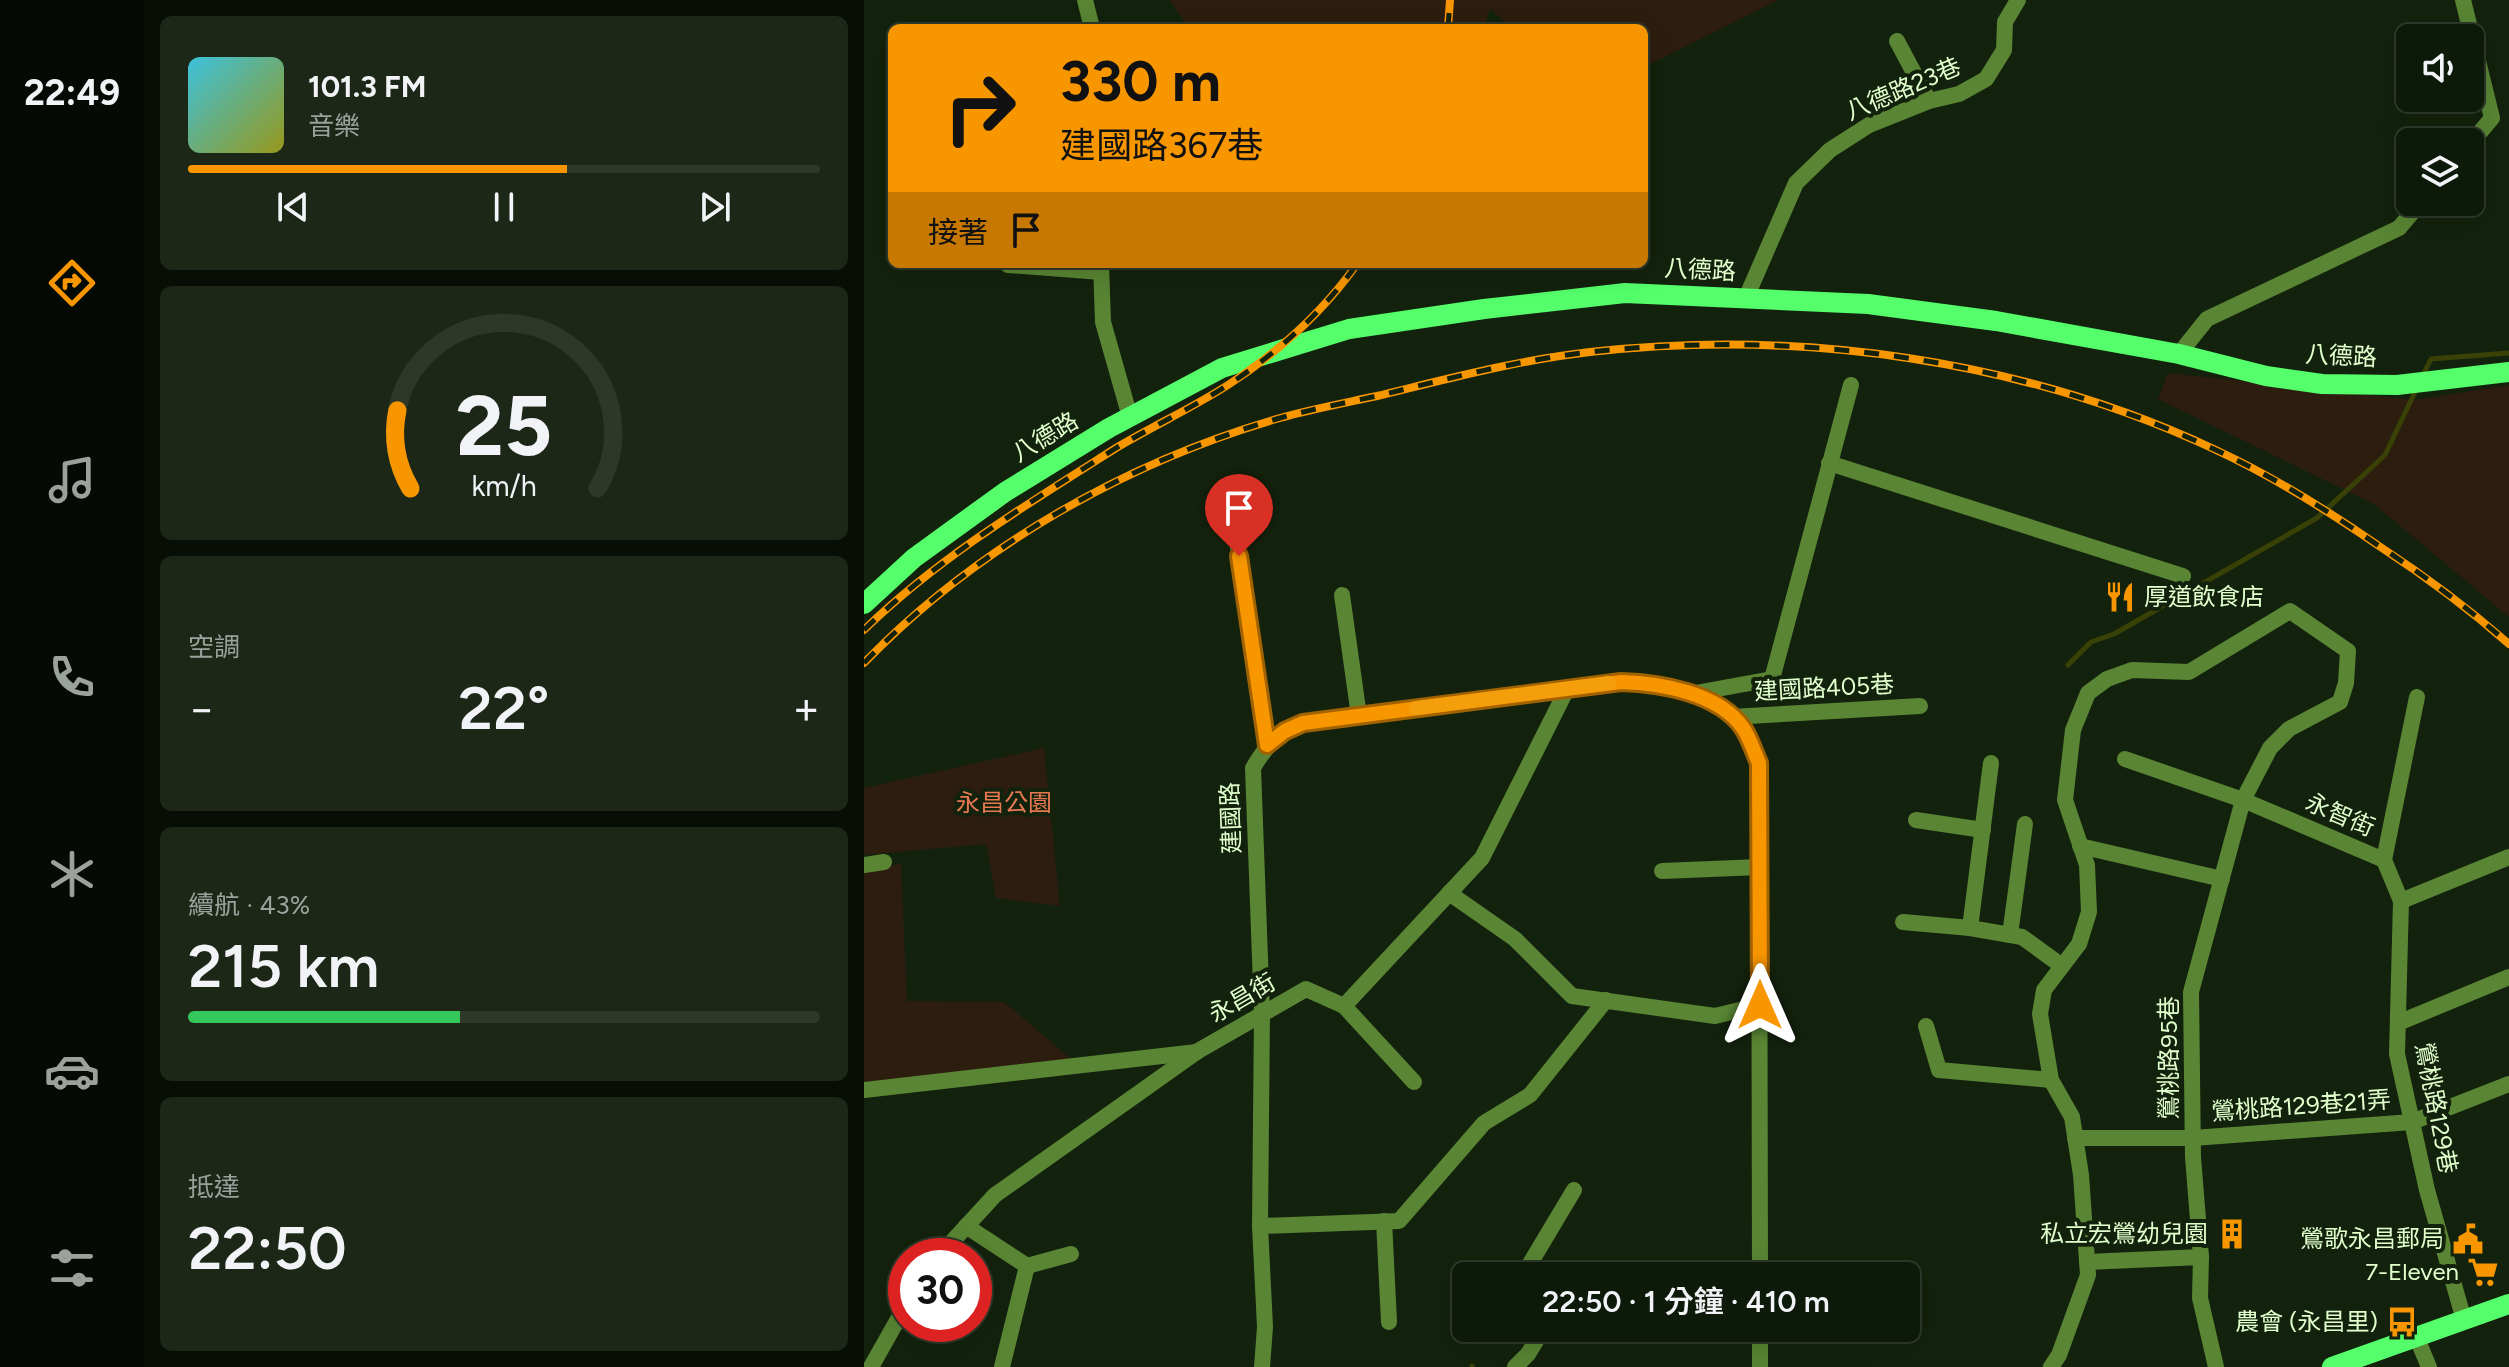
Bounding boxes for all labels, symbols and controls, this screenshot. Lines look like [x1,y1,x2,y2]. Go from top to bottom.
map controls [2396,24,2484,216]
button: sound [2396,24,2484,112]
text: 330 m [1060,48,1221,115]
street label: 八德路23巷 [1841,51,1965,126]
icon: right [928,56,1032,160]
text: 101.3 FM [308,68,426,105]
text: 22:49 [24,71,120,114]
text: 音樂 [308,110,360,142]
text: 建國路367巷 [1060,124,1263,167]
button: layers [2396,128,2484,216]
icon: previous [271,185,315,229]
icon: pause [482,185,526,229]
icon: next [693,185,737,229]
icon: arrive [1004,208,1048,252]
text: 接著 [928,214,988,251]
street label: 八德路 [1663,253,1737,286]
icon: directions [44,255,100,311]
street label: 八德路 [2304,339,2378,372]
text: 25 [456,376,552,476]
street label: 八德路 [1006,406,1083,468]
icon: music [44,452,100,508]
text: km/h [471,469,537,503]
pin [1205,474,1273,556]
icon: arrive [1217,486,1261,530]
restaurant icon: 厚道飲食店 [2103,580,2137,614]
place label: 厚道飲食店 [2144,582,2264,611]
text: 空調 [188,631,240,663]
icon: phone [44,649,100,705]
street label: 建國路405巷 [1753,669,1895,706]
text: 22° [459,672,549,744]
text: − [188,682,215,735]
text: + [793,682,820,735]
street label: 建國路 [1215,782,1246,855]
street label: 永智街 [2301,787,2379,842]
park label: 永昌公園 [956,788,1052,817]
icon: climate [44,846,100,902]
text: 續航 · 43% [188,889,310,921]
text: 215 km [188,930,379,1002]
position arrow [1718,963,1802,1047]
street label: 永昌街 [1203,967,1280,1028]
street label: 鶯桃路95巷 [2154,996,2183,1120]
street label: 鶯桃路129巷 [2410,1040,2463,1176]
icon: car [44,1043,100,1099]
street label: 鶯桃路129巷21弄 [2210,1085,2392,1126]
text: 抵達 [188,1171,240,1203]
text: 22:50 [188,1212,347,1284]
building icon: 私立宏鶯幼兒園 [2215,1217,2249,1251]
place label: 私立宏鶯幼兒園 [2040,1219,2208,1248]
public building icon: 鶯歌永昌郵局 [2451,1222,2485,1256]
place label: 鶯歌永昌郵局 [2300,1224,2444,1253]
speed limit sign: 30 [888,1238,992,1342]
icon: filters [44,1240,100,1296]
supermarket icon: 7-Eleven [2466,1255,2500,1289]
place label: 7-Eleven [2365,1257,2459,1286]
text: 22:50 · 1 分鐘 · 410 m [1542,1283,1830,1320]
bus stop icon: 農會 (永昌里) [2385,1305,2419,1339]
place label: 農會 (永昌里) [2235,1307,2378,1336]

